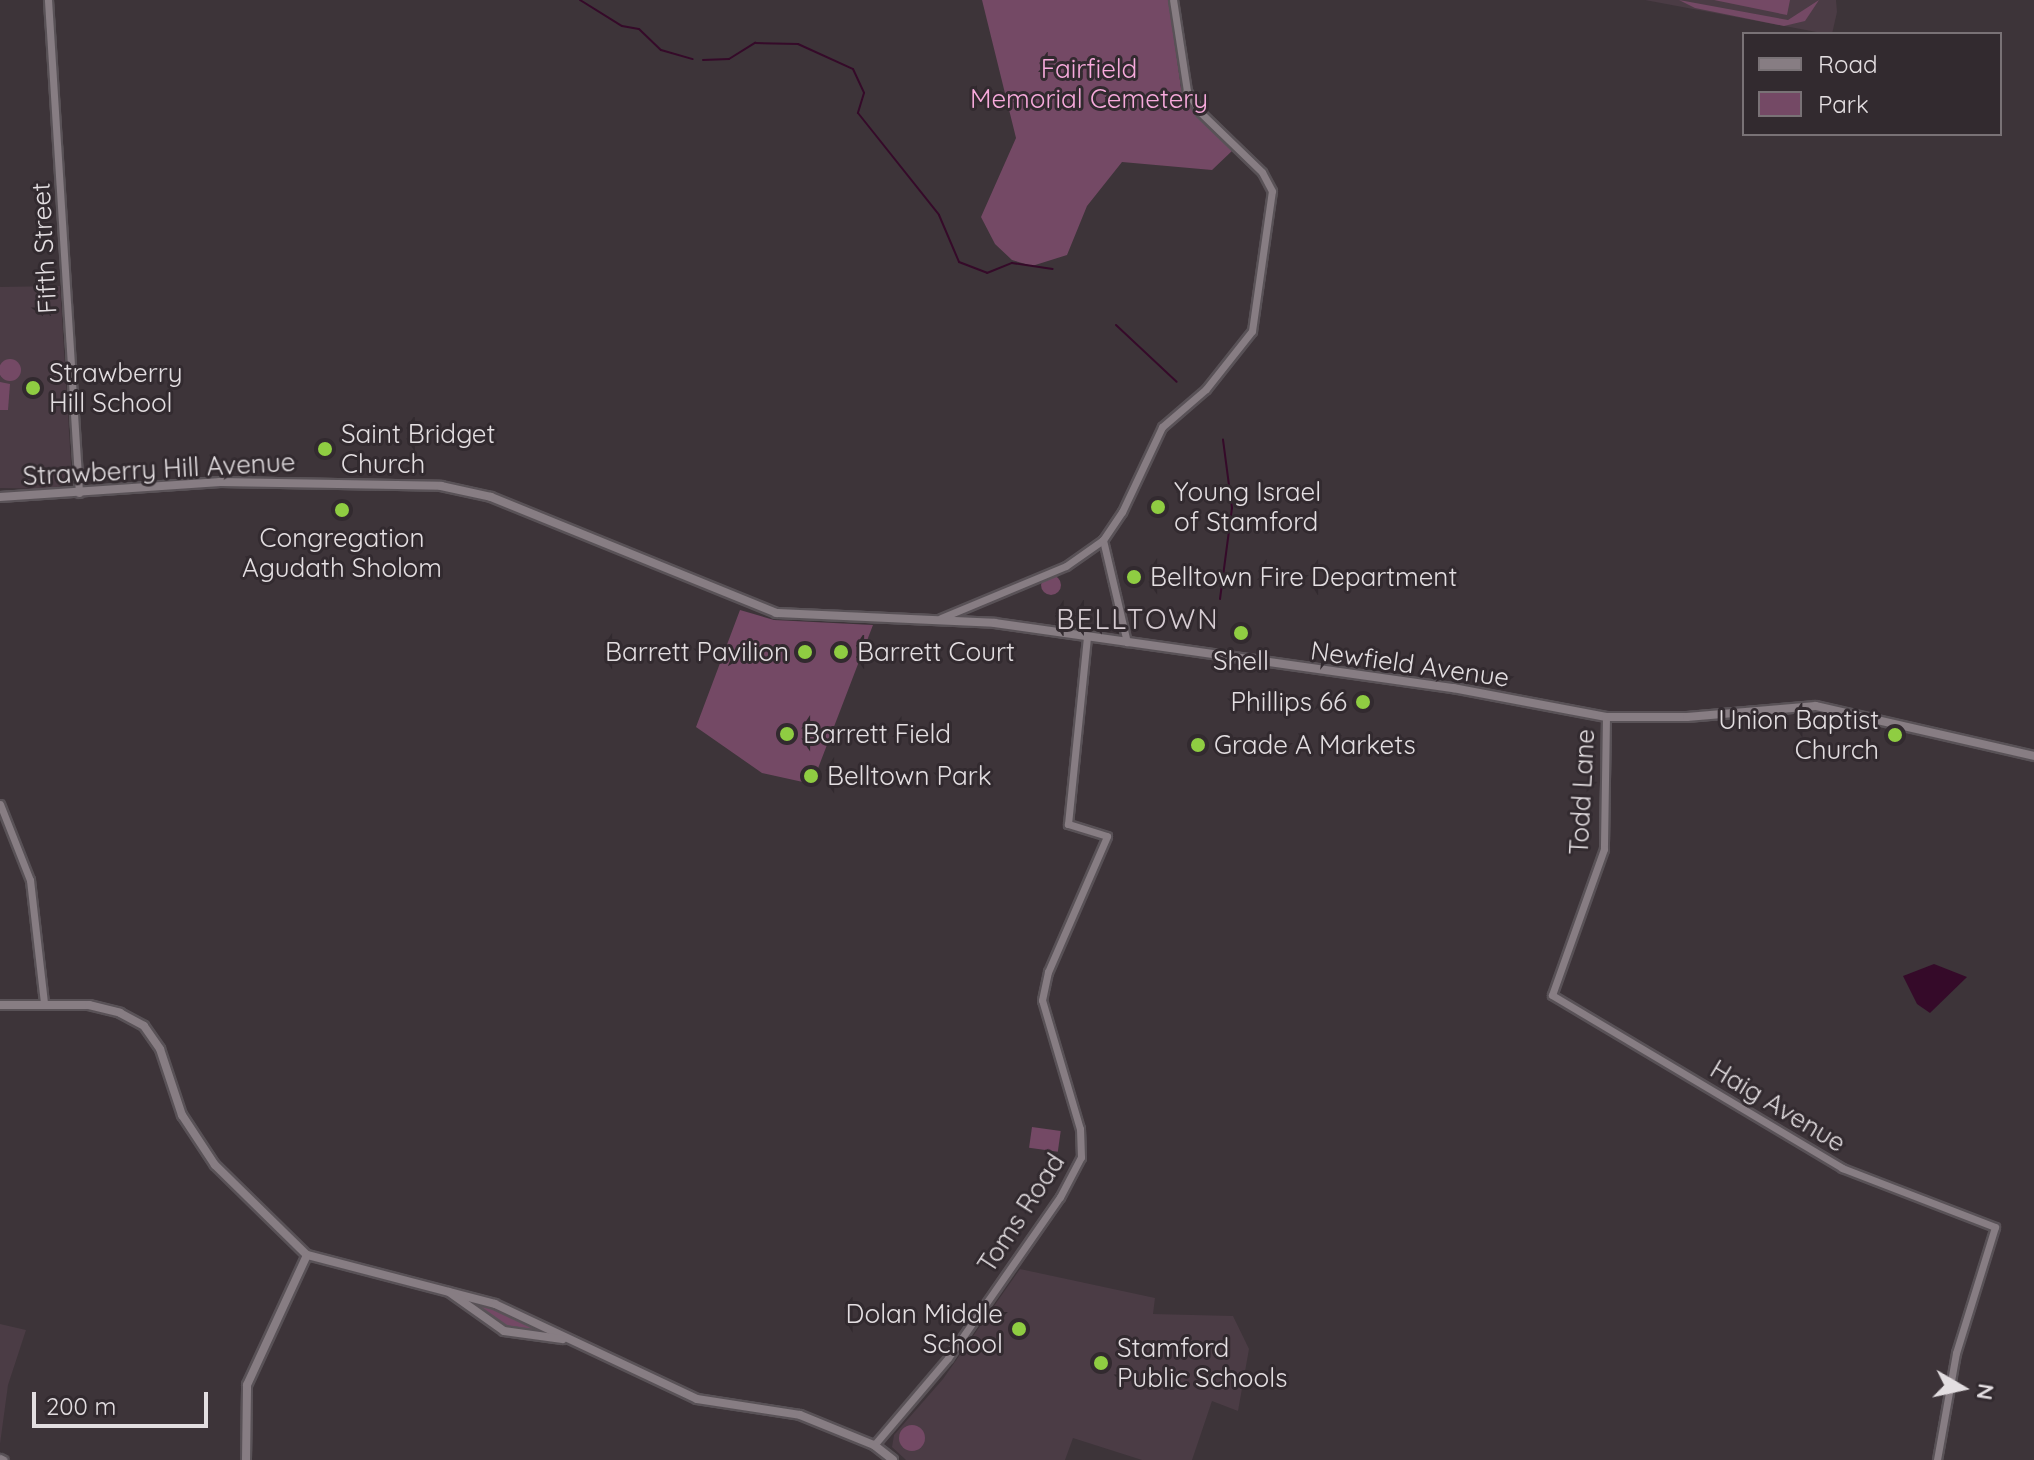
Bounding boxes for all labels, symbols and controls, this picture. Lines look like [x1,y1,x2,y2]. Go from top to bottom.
legend [1742,32,2002,136]
text: Road [1818,49,1878,79]
park label: Fairfield Memorial Cemetery [970,53,1208,114]
text: Park [1818,89,1869,119]
street label: Fifth Street [25,182,63,314]
place label: Strawberry Hill School [49,357,183,418]
marker: Strawberry Hill School [24,379,42,397]
place label: Saint Bridget Church [341,418,495,480]
marker: Saint Bridget Church [316,440,334,458]
street label: Strawberry Hill Avenue [22,446,296,492]
place label: Young Israel of Stamford [1174,476,1321,538]
marker: Young Israel of Stamford [1149,498,1167,516]
marker: Congregation Agudath Sholom [333,501,351,519]
place label: Congregation Agudath Sholom [242,522,442,584]
place label: Belltown Fire Department [1150,561,1457,593]
marker: Belltown Fire Department [1125,568,1143,586]
district label: BELLTOWN [1056,602,1220,636]
marker: Shell [1232,624,1250,642]
street label: Newfield Avenue [1309,635,1511,693]
place label: Barrett Pavilion [605,636,789,668]
place label: Barrett Court [857,636,1015,668]
marker: Barrett Pavilion [796,643,814,661]
marker: Barrett Court [832,643,850,661]
place label: Shell [1213,645,1269,677]
place label: Phillips 66 [1231,686,1347,718]
marker: Phillips 66 [1354,693,1372,711]
place label: Union Baptist Church [1718,704,1879,766]
place label: Barrett Field [803,718,951,750]
marker: Barrett Field [778,725,796,743]
marker: Union Baptist Church [1886,726,1904,744]
street label: Todd Lane [1563,728,1601,856]
place label: Grade A Markets [1214,729,1416,761]
marker: Grade A Markets [1189,736,1207,754]
place label: Belltown Park [827,760,992,792]
marker: Belltown Park [802,767,820,785]
street label: Haig Avenue [1705,1053,1851,1159]
street label: Toms Road [971,1148,1071,1278]
place label: Dolan Middle School [846,1298,1003,1360]
marker: Dolan Middle School [1010,1320,1028,1338]
place label: Stamford Public Schools [1117,1332,1287,1394]
north arrow [1922,1348,2002,1428]
marker: Stamford Public Schools [1092,1354,1110,1372]
scale bar [36,1376,212,1426]
text: N [1971,1382,2001,1402]
text: 200 m [46,1391,116,1421]

